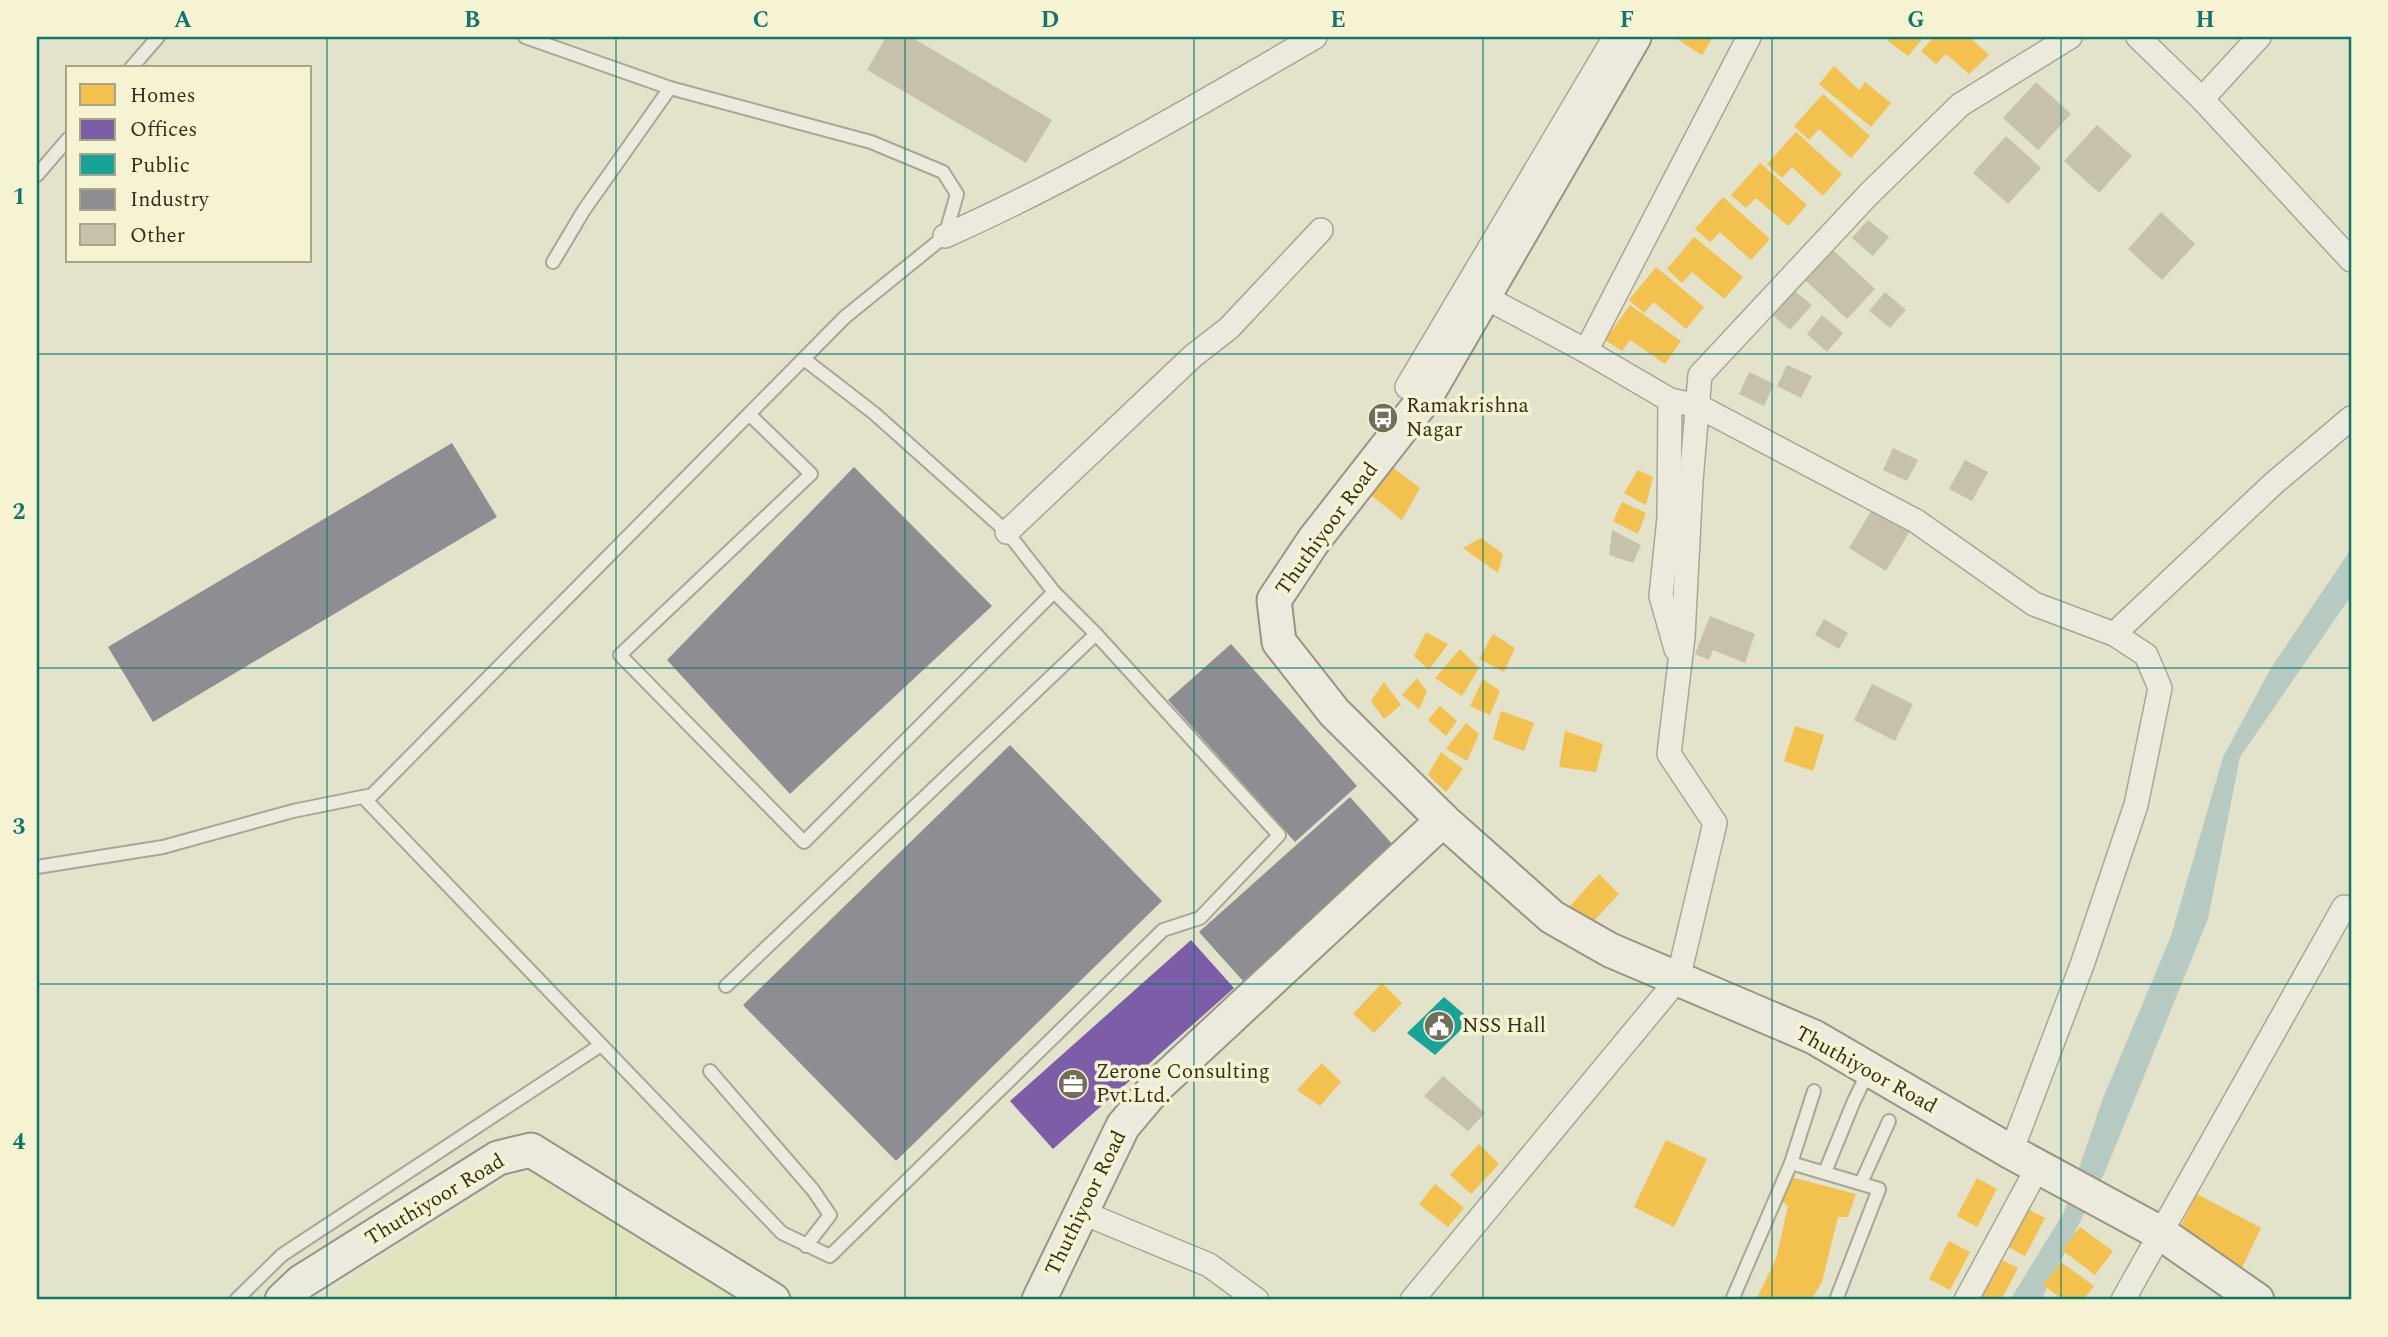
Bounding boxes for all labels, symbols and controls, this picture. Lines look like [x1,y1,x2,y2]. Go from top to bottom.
text: A [174,3,192,38]
text: B [464,3,480,38]
text: C [753,3,769,38]
text: D [1041,3,1059,38]
text: E [1330,3,1346,38]
text: F [1620,3,1634,38]
text: G [1907,3,1925,38]
text: H [2195,3,2215,38]
legend [66,66,312,262]
text: Homes [130,80,196,112]
text: Offices [130,114,197,146]
text: Public [130,150,190,182]
text: 1 [13,180,25,215]
text: Industry [130,184,210,216]
text: Other [130,220,185,252]
place label: Ramakrishna Nagar [1406,390,1530,446]
bus stop icon: Ramakrishna Nagar [1366,401,1400,435]
street label: Thuthiyoor Road [1268,456,1386,602]
text: 2 [13,495,26,530]
text: 3 [13,810,26,845]
public building icon: NSS Hall [1422,1009,1456,1043]
place label: NSS Hall [1462,1010,1546,1042]
street label: Thuthiyoor Road [1789,1018,1943,1122]
place label: Zerone Consulting Pvt.Ltd. [1096,1056,1270,1112]
office icon: Zerone Consulting Pvt.Ltd. [1056,1067,1090,1101]
text: 4 [13,1125,26,1160]
street label: Thuthiyoor Road [1037,1125,1135,1281]
street label: Thuthiyoor Road [359,1146,511,1254]

